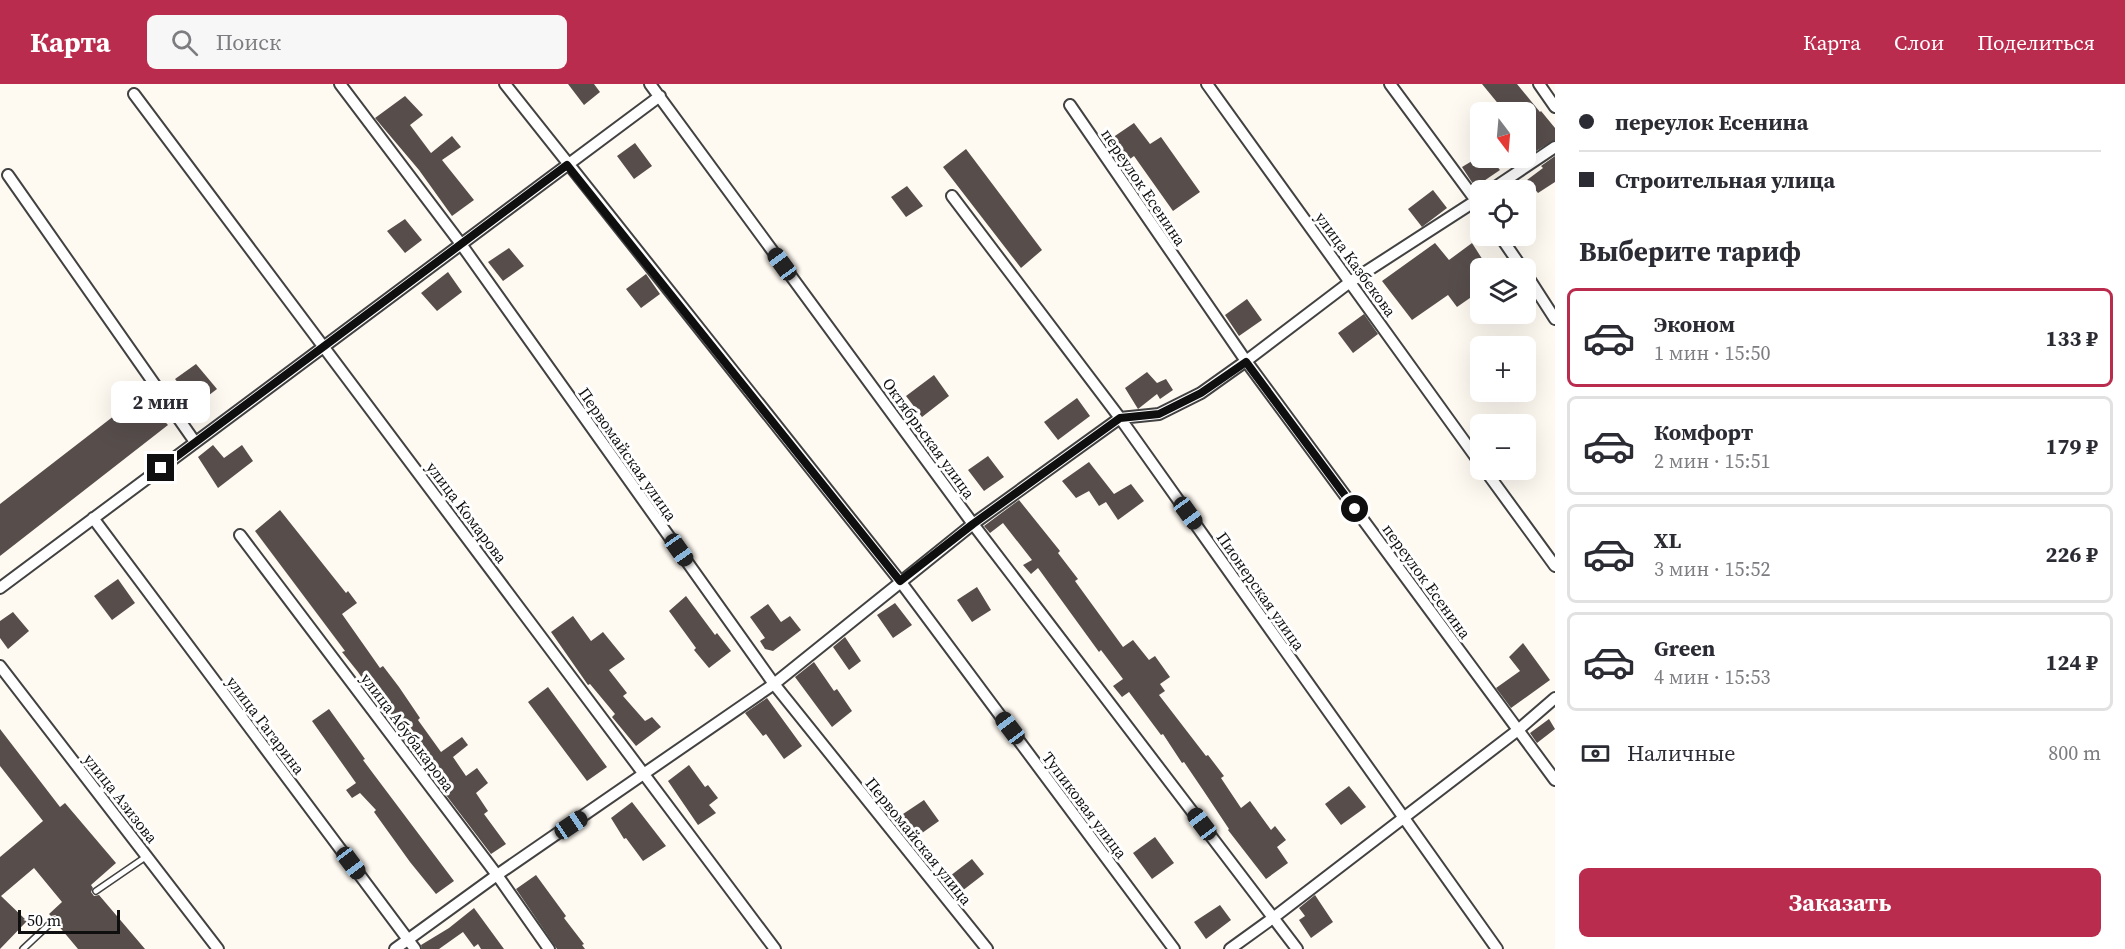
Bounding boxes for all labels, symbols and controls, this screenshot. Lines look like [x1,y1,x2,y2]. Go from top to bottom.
search box [147,15,567,69]
text: Карта [30,23,111,61]
icon: search [168,26,201,59]
text: Поиск [216,27,281,57]
text: Карта [1803,28,1861,57]
text: Слои [1894,28,1944,57]
text: Поделиться [1977,28,2095,57]
north arrow [1470,102,1536,168]
map controls [1470,102,1536,480]
text: переулок Есенина [1615,107,1808,137]
street label: переулок Есенина [1096,124,1192,251]
text: Строительная улица [1615,165,1835,195]
button: locate [1470,180,1536,246]
street label: улица Казбекова [1310,207,1402,322]
text: Выберите тариф [1579,233,1801,270]
car [764,244,800,284]
button: layers [1470,258,1536,324]
text: Эконом [1654,309,1735,339]
icon: car [1582,311,1636,365]
text: 133 ₽ [2046,323,2098,353]
button: + [1470,336,1536,402]
text: 1 мин · 15:50 [1654,339,1770,367]
street label: Октябрьская улица [878,373,981,504]
callout: 2 мин [112,381,210,423]
street label: Первомайская улица [574,383,683,526]
text: 2 мин [133,388,188,416]
button: − [1470,414,1536,480]
text: Комфорт [1654,417,1753,447]
icon: car [1582,419,1636,473]
text: 179 ₽ [2046,431,2098,461]
text: 2 мин · 15:51 [1654,447,1770,475]
route end [147,454,174,481]
street label: улица Комарова [422,457,513,568]
car [1170,493,1206,533]
route start [1341,495,1368,522]
street label: переулок Есенина [1378,519,1477,644]
text: XL [1654,525,1681,555]
street label: Пионерская улица [1212,527,1311,656]
icon: car [1582,527,1636,581]
car [661,530,697,570]
text: 226 ₽ [2046,539,2098,569]
text: 3 мин · 15:52 [1654,555,1770,583]
text: Green [1654,633,1715,663]
icon: car [1582,635,1636,689]
text: 124 ₽ [2046,647,2098,677]
text: 4 мин · 15:53 [1654,663,1770,691]
street label: улица Абубакарова [356,668,461,797]
street label: улица Гагарина [222,671,311,779]
car [992,708,1028,748]
icon: cash [1579,737,1612,770]
text: Наличные [1627,738,1736,768]
text: 800 m [2048,739,2101,767]
street label: Тупиковая улица [1038,747,1133,864]
street label: улица Азизова [79,748,164,848]
street label: Первомайская улица [861,773,978,910]
car [1184,804,1220,844]
car [551,807,591,843]
car [333,843,369,883]
button: Заказать [1579,868,2101,937]
scale bar [18,907,120,934]
text: 50 m [27,909,61,931]

